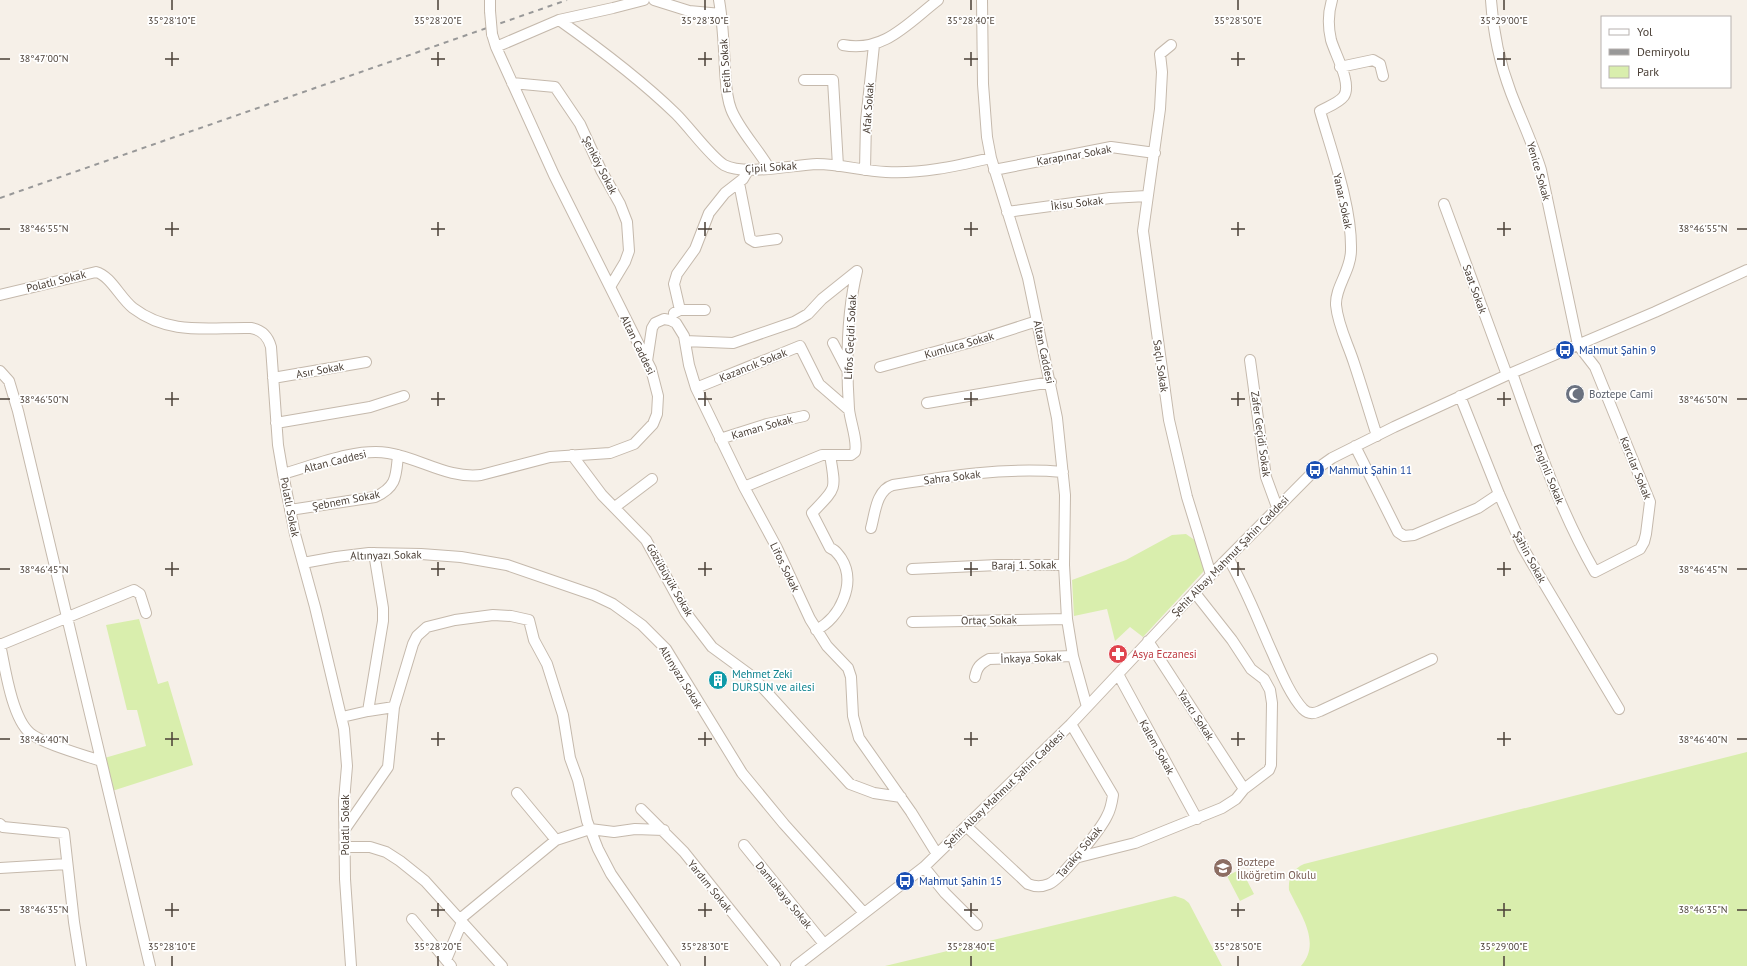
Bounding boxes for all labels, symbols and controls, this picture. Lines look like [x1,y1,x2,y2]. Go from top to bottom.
text: 35°28'10"E [148,14,196,27]
text: 35°28'20"E [414,14,462,27]
text: 35°28'30"E [681,14,729,27]
text: 35°28'40"E [947,14,995,27]
text: 35°28'50"E [1214,14,1262,27]
text: 35°29'00"E [1480,14,1528,27]
legend [1601,16,1731,88]
text: Yol [1637,24,1653,39]
street label: Fetih Sokak [716,38,734,94]
text: Demiryolu [1637,44,1690,59]
text: 38°47'00"N [19,52,69,65]
text: Park [1637,64,1659,79]
street label: Afak Sokak [859,81,877,134]
street label: Şenköy Sokak [579,133,621,197]
street label: Yenice Sokak [1524,140,1554,203]
street label: Karapınar Sokak [1035,141,1113,168]
street label: Çipil Sokak [745,158,798,176]
street label: Yanar Sokak [1330,172,1356,231]
street label: İkisu Sokak [1050,193,1105,213]
text: 38°46'55"N [19,222,69,235]
text: 38°46'55"N [1678,222,1728,235]
street label: Saat Sokak [1460,263,1491,316]
street label: Polatlı Sokak [25,267,88,295]
street label: Lifos Geçidi Sokak [841,293,859,380]
street label: Altan Caddesi [618,313,658,377]
street label: Altan Caddesi [1030,319,1058,385]
street label: Kumluca Sokak [923,328,996,362]
street label: Saçlı Sokak [1150,339,1172,394]
bus stop icon: Mahmut Şahin 9 [1554,339,1576,361]
place label: Mahmut Şahin 9 [1579,343,1656,357]
street label: Kazancık Sokak [717,345,790,385]
street label: Asır Sokak [295,359,346,381]
mosque icon: Boztepe Cami [1564,383,1586,405]
place label: Boztepe Cami [1589,387,1653,401]
street label: Zafer Geçidi Sokak [1248,390,1274,479]
text: 38°46'50"N [19,393,69,406]
text: 38°46'50"N [1678,393,1728,406]
street label: Kaman Sokak [730,411,795,442]
street label: Karcılar Sokak [1617,435,1655,502]
street label: Enginli Sokak [1531,442,1568,507]
street label: Altan Caddesi [302,446,368,476]
bus stop icon: Mahmut Şahin 11 [1304,459,1326,481]
place label: Mahmut Şahin 11 [1329,463,1412,477]
street label: Sahra Sokak [923,466,982,487]
street label: Polatlı Sokak [277,476,303,539]
street label: Şebnem Sokak [311,486,382,513]
street label: Şehit Albay Mahmut Şahin Caddesi [1168,493,1292,619]
street label: Şahin Sokak [1510,529,1550,586]
street label: Lifos Sokak [767,540,803,595]
street label: Gözübüyük Sokak [643,541,697,620]
street label: Altınyazı Sokak [350,547,423,563]
street label: Baraj 1. Sokak [991,557,1057,573]
text: 38°46'45"N [19,563,69,576]
text: 38°46'45"N [1678,563,1728,576]
street label: Ortaç Sokak [961,612,1018,627]
street label: Altınyazı Sokak [656,643,706,712]
pharmacy icon: Asya Eczanesi [1107,643,1129,665]
place label: Asya Eczanesi [1132,647,1197,661]
street label: İnkaya Sokak [1000,650,1063,666]
place label: Mehmet Zeki DURSUN ve ailesi [732,667,815,694]
building icon: Mehmet Zeki DURSUN ve ailesi [707,669,729,691]
street label: Yazıcı Sokak [1175,687,1218,743]
street label: Kalem Sokak [1136,717,1178,777]
street label: Şehit Albay Mahmut Şahin Caddesi [941,727,1067,851]
text: 38°46'40"N [19,733,69,746]
text: 38°46'40"N [1678,733,1728,746]
street label: Polatlı Sokak [338,794,352,855]
street label: Tarakçı Sokak [1053,823,1105,881]
place label: Boztepe İlköğretim Okulu [1237,855,1316,882]
street label: Yardım Sokak [685,857,736,915]
school or university icon: Boztepe İlköğretim Okulu [1212,857,1234,879]
street label: Damlakaya Sokak [753,859,816,932]
bus stop icon: Mahmut Şahin 15 [894,870,916,892]
place label: Mahmut Şahin 15 [919,874,1002,888]
text: 38°46'35"N [19,903,69,916]
text: 38°46'35"N [1678,903,1728,916]
text: 35°28'10"E [148,940,196,953]
text: 35°28'20"E [414,940,462,953]
text: 35°28'30"E [681,940,729,953]
text: 35°28'40"E [947,940,995,953]
text: 35°28'50"E [1214,940,1262,953]
text: 35°29'00"E [1480,940,1528,953]

